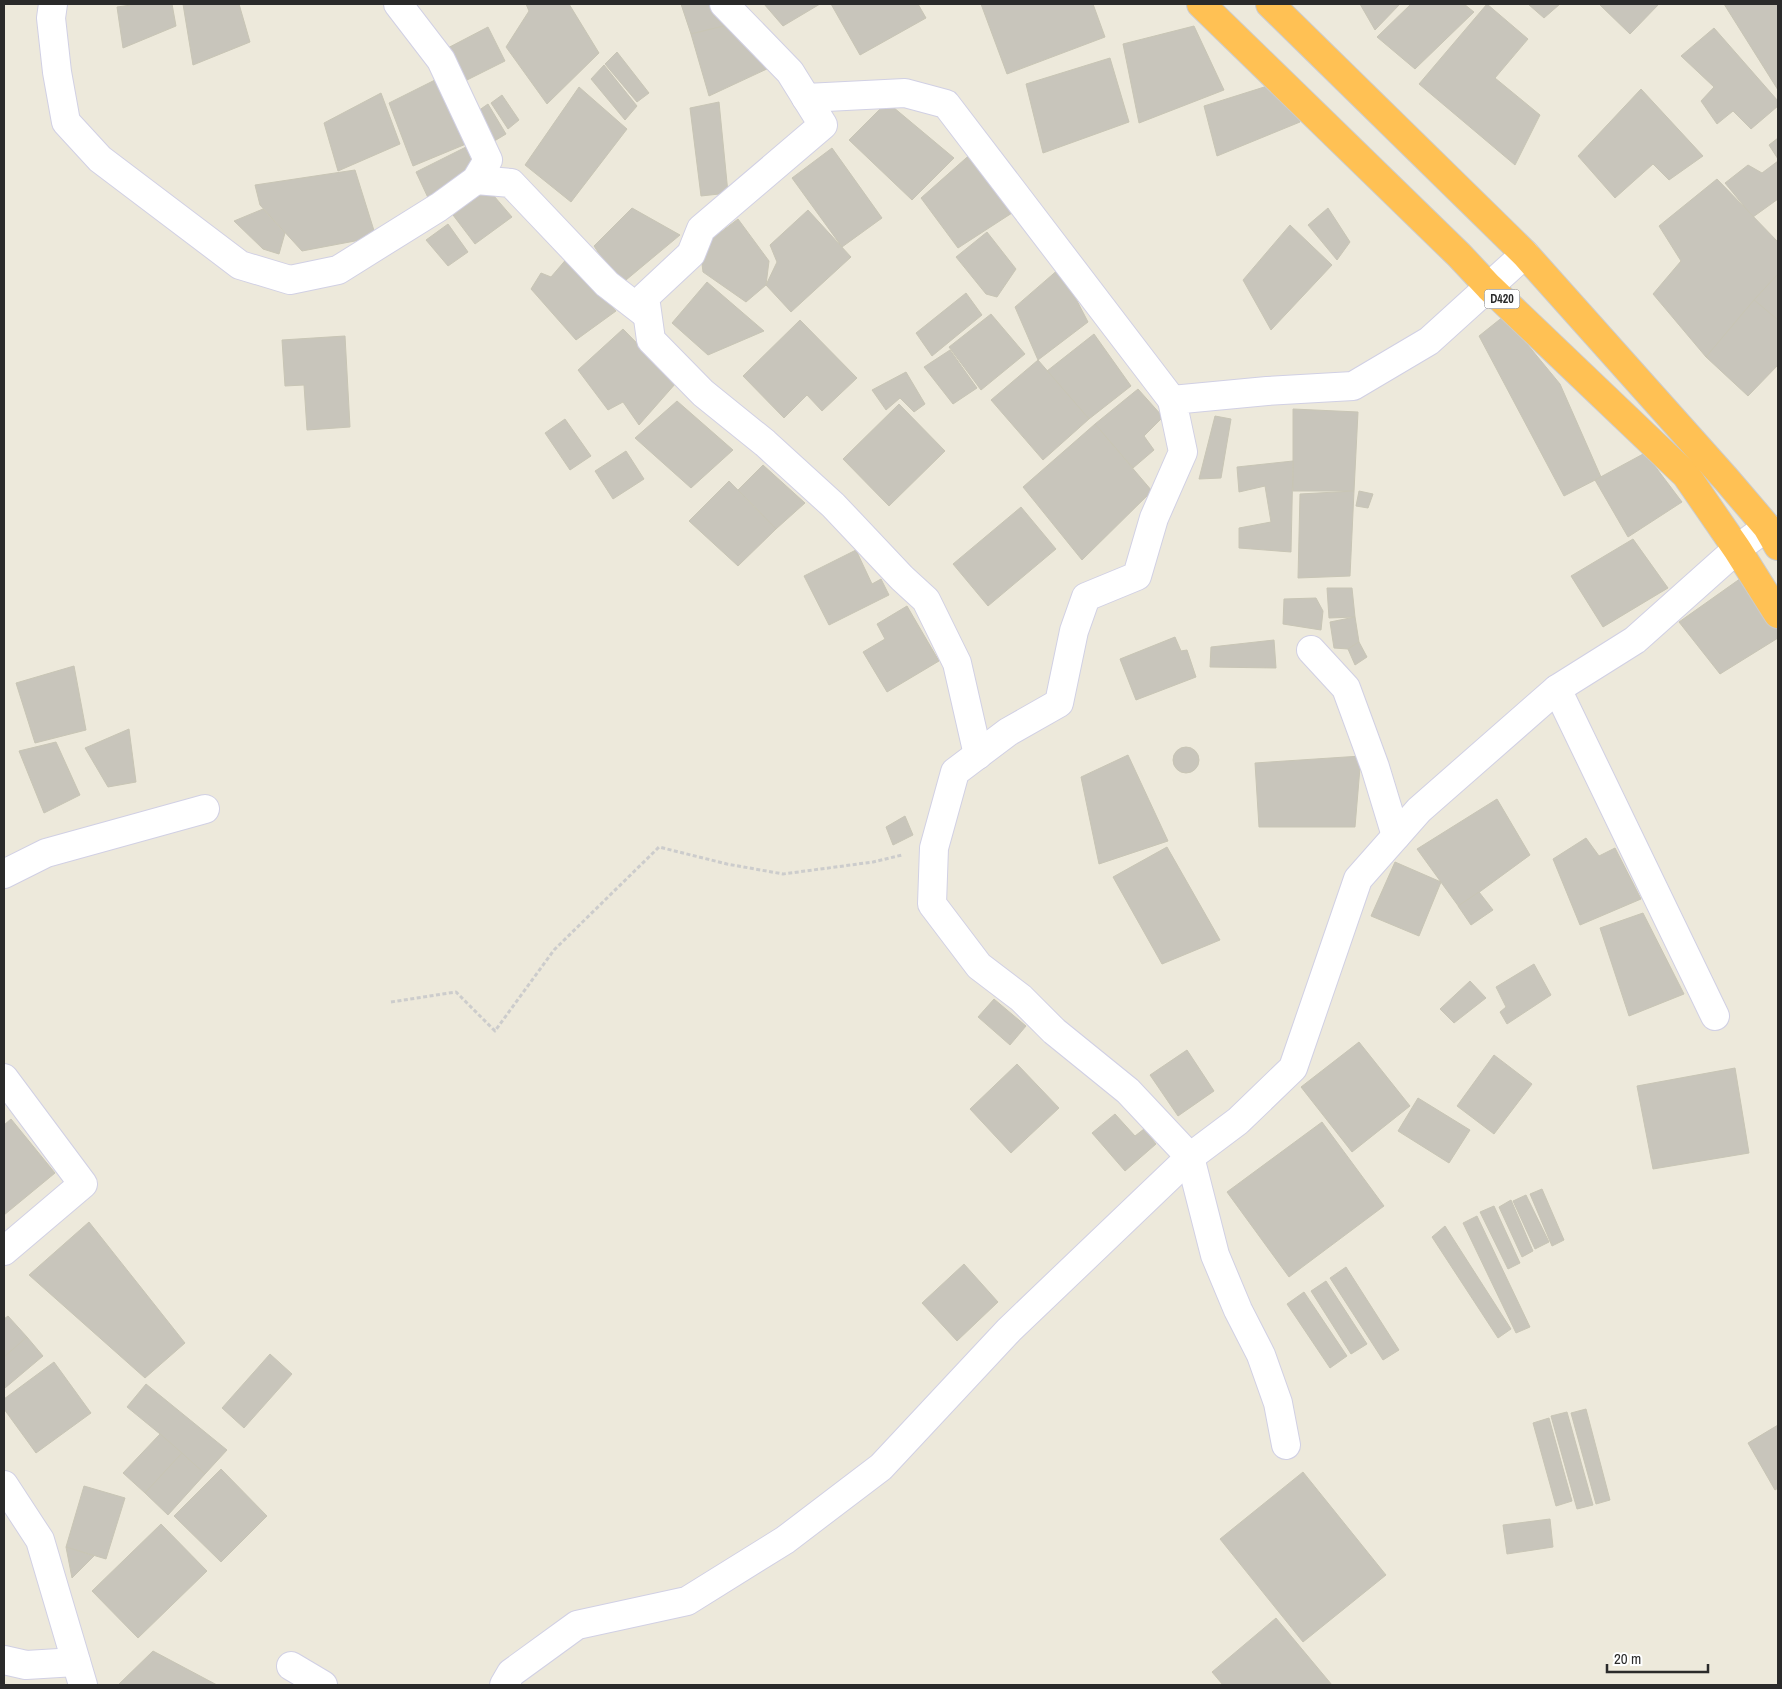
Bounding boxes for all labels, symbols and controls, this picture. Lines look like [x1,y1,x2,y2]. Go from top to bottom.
road number: D420 [1484,290,1520,308]
scale bar [1607,1642,1708,1674]
text: 20 m [1614,1648,1641,1669]

